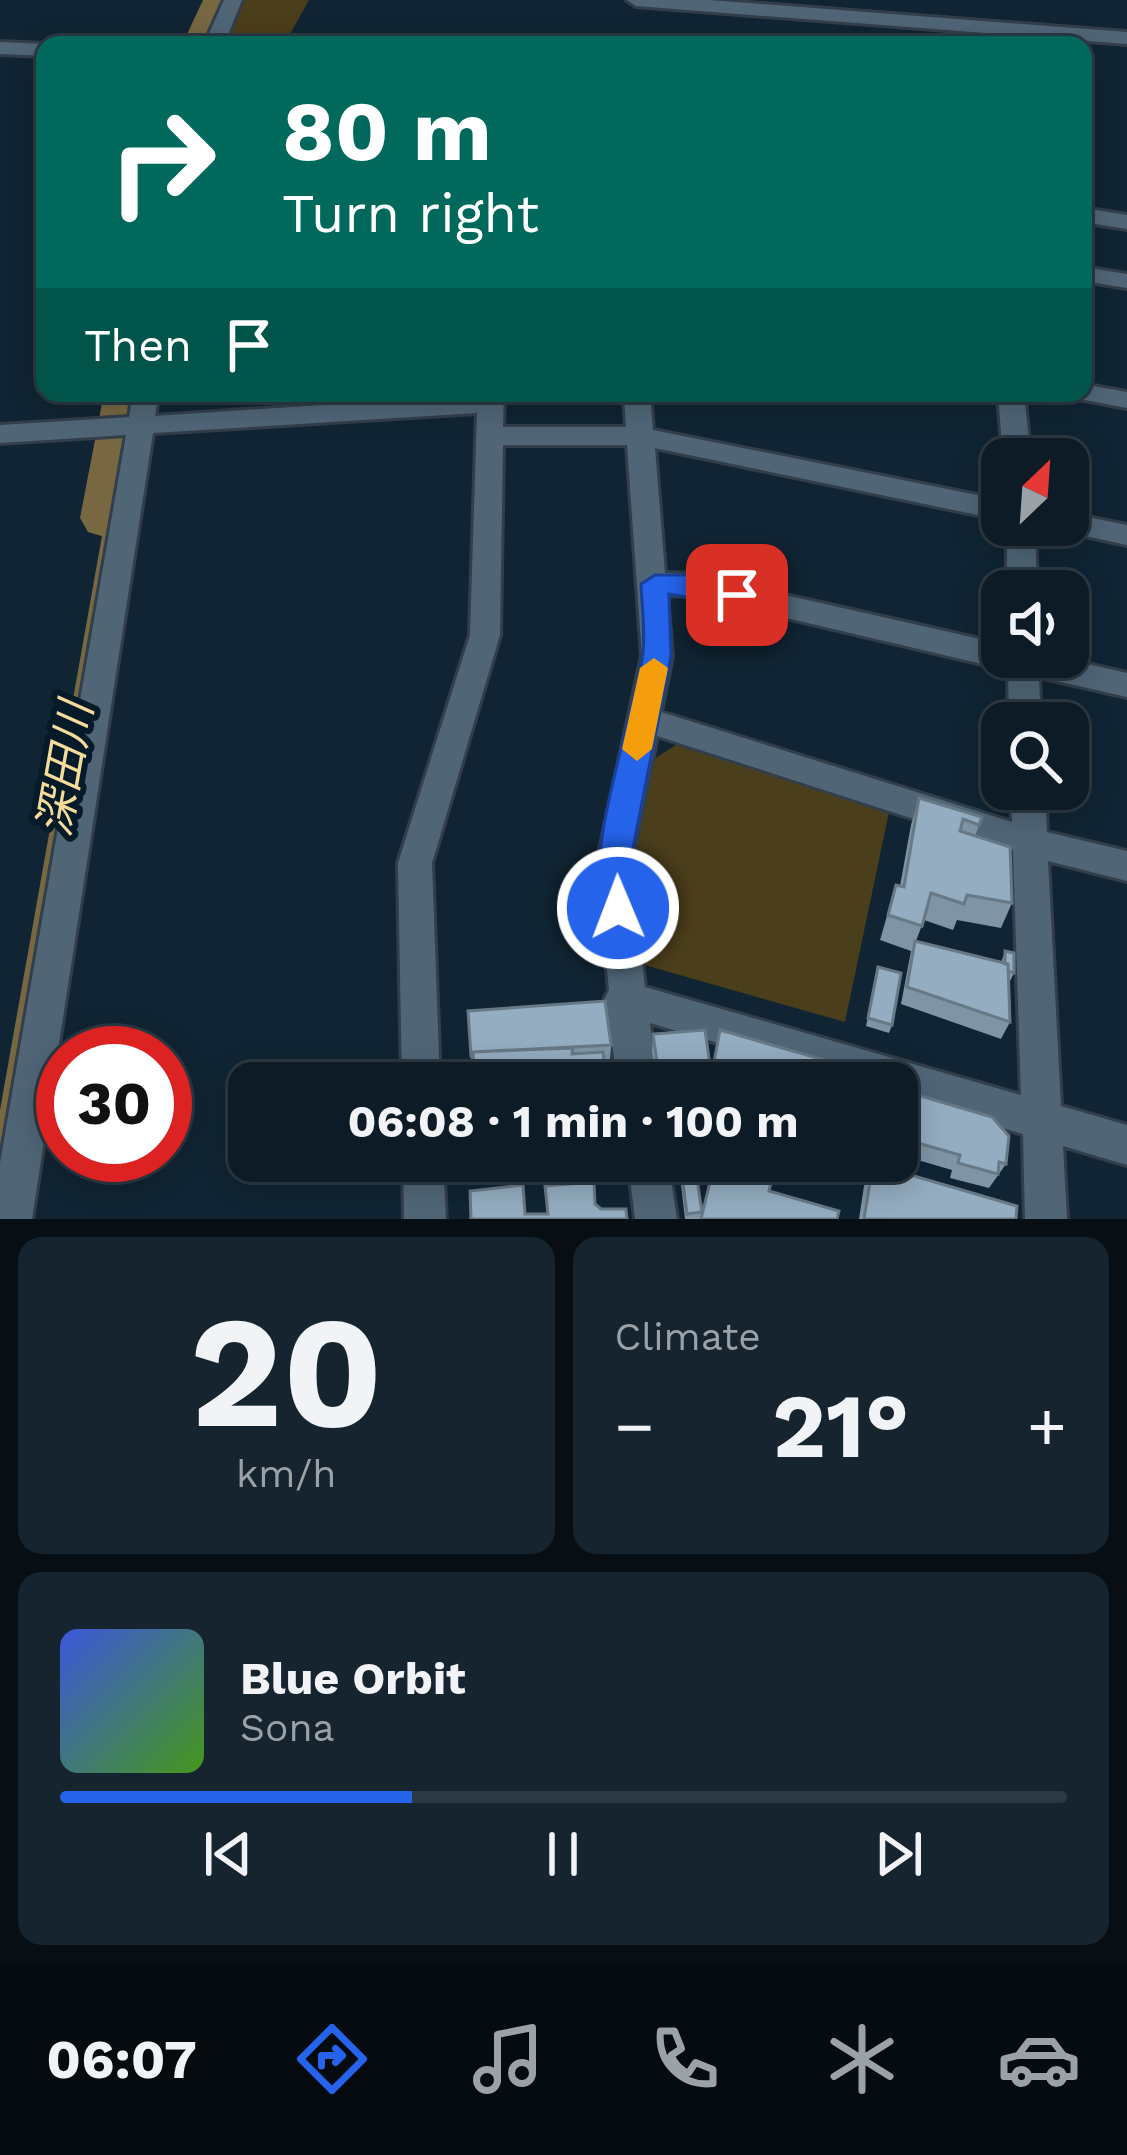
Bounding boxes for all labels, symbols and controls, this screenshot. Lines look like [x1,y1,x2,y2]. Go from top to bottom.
text: 80 m [282,82,492,180]
icon: right [84,84,240,240]
text: Turn right [282,182,539,245]
icon: arrive [216,312,282,378]
text: Then [84,319,192,372]
north arrow [981,438,1089,546]
map controls [981,438,1089,810]
pin [686,544,788,646]
icon: arrive [704,562,770,628]
button: sound [981,570,1089,678]
water label: 深田川 [27,694,104,840]
button: search [981,702,1089,810]
position arrow [555,845,681,971]
speed limit sign: 30 [36,1026,192,1182]
text: 06:08 · 1 min · 100 m [347,1095,799,1148]
text: 20 [190,1281,383,1464]
text: Climate [615,1314,761,1359]
text: 21° [772,1373,909,1479]
text: − [615,1388,654,1465]
text: + [1027,1388,1067,1465]
text: km/h [236,1451,336,1496]
text: Blue Orbit [240,1652,466,1705]
text: Sona [240,1705,335,1750]
icon: previous [195,1821,261,1887]
icon: pause [530,1821,596,1887]
icon: next [866,1821,932,1887]
icon: directions [290,2017,374,2101]
icon: music [466,2017,550,2101]
icon: phone [643,2017,727,2101]
icon: climate [820,2017,904,2101]
icon: car [997,2017,1081,2101]
text: 06:07 [46,2028,197,2091]

